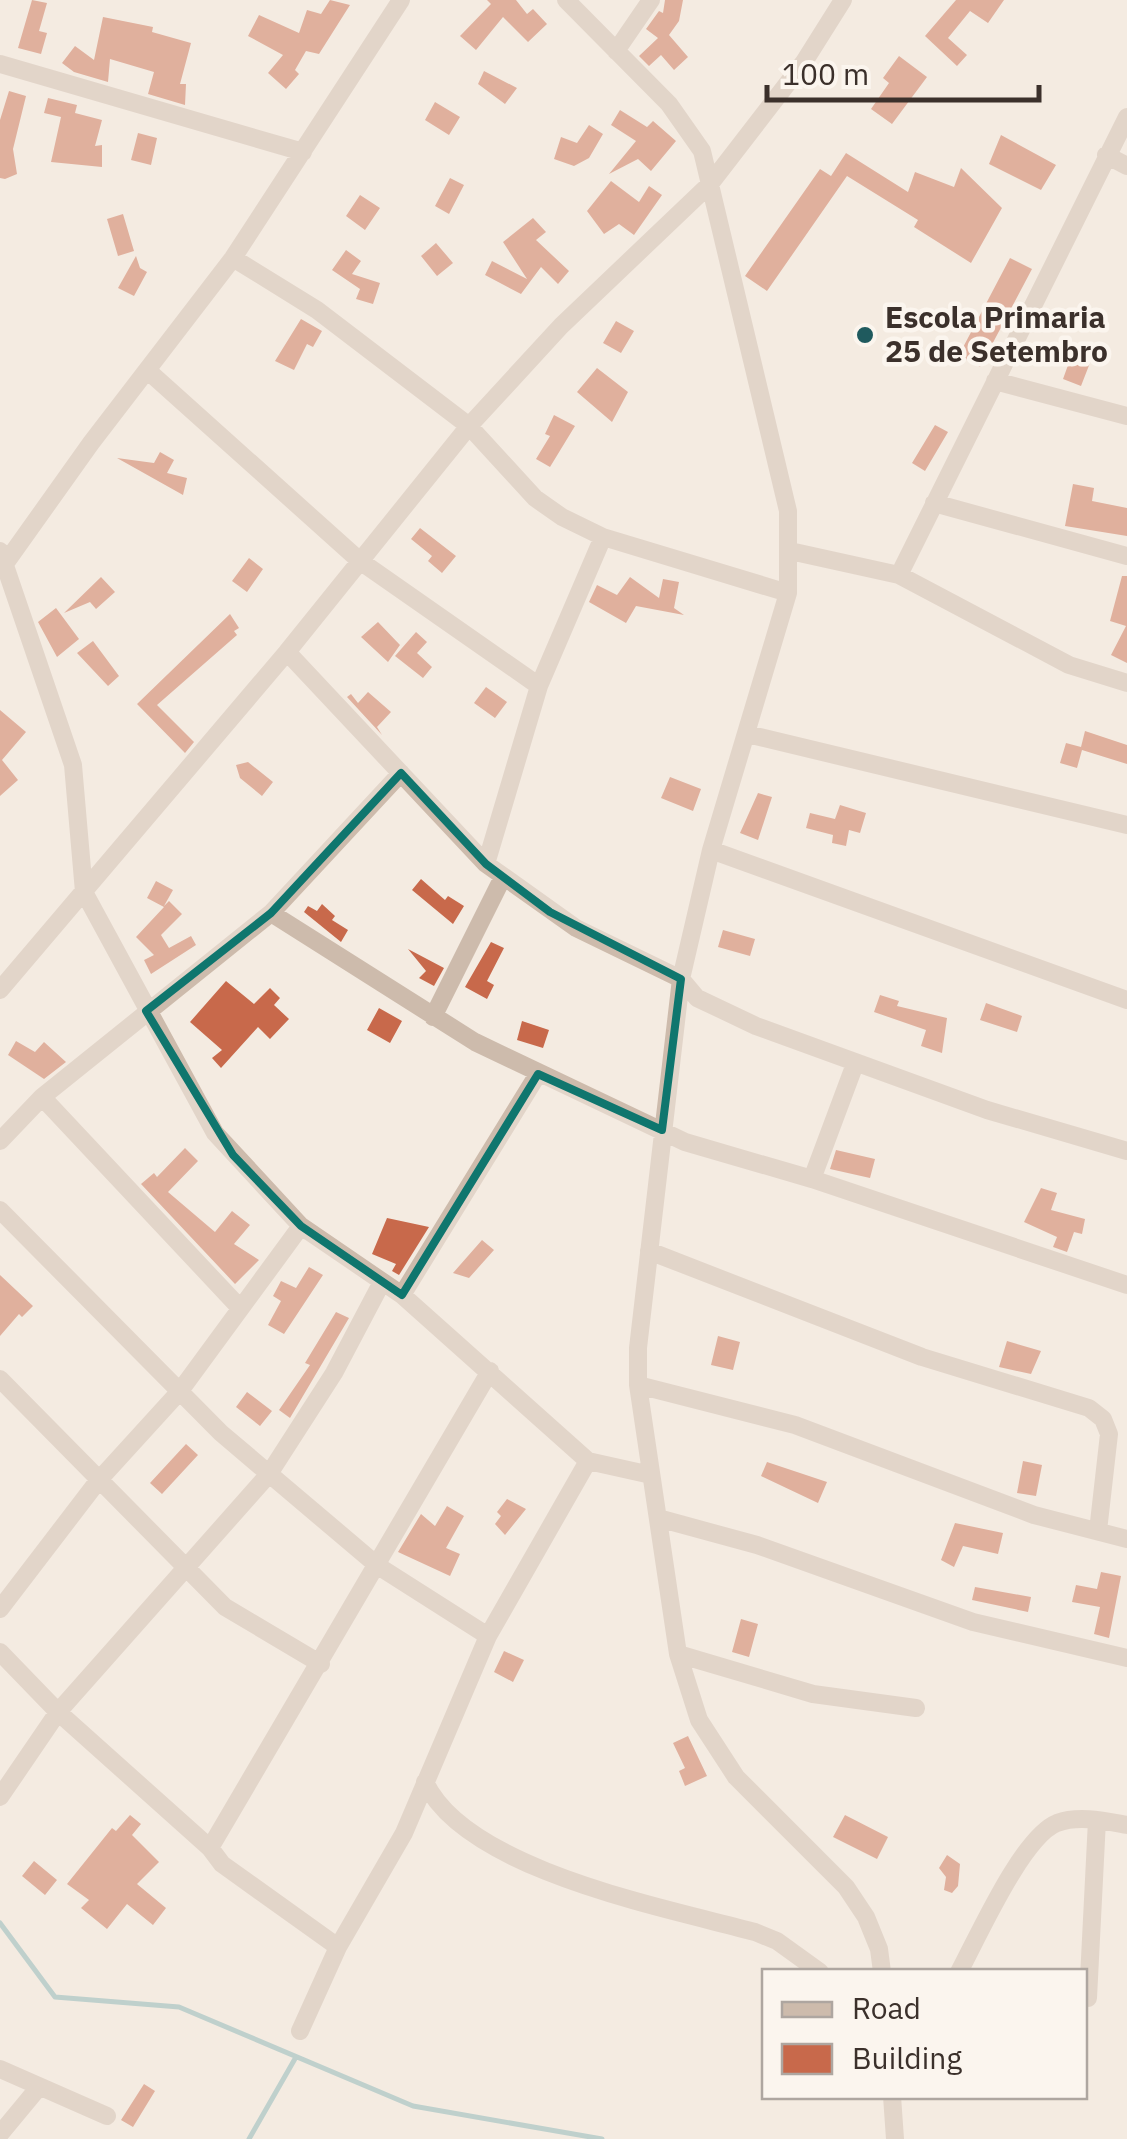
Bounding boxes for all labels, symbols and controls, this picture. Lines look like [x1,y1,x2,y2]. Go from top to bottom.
scale bar [767,40,1040,102]
text: 100 m [782,54,869,93]
place label: Escola Primaria 25 de Setembro [885,297,1108,370]
marker: Escola Primaria 25 de Setembro [854,324,876,346]
legend [762,1969,1087,2099]
text: Road [852,1988,921,2027]
text: Building [852,2038,962,2077]

